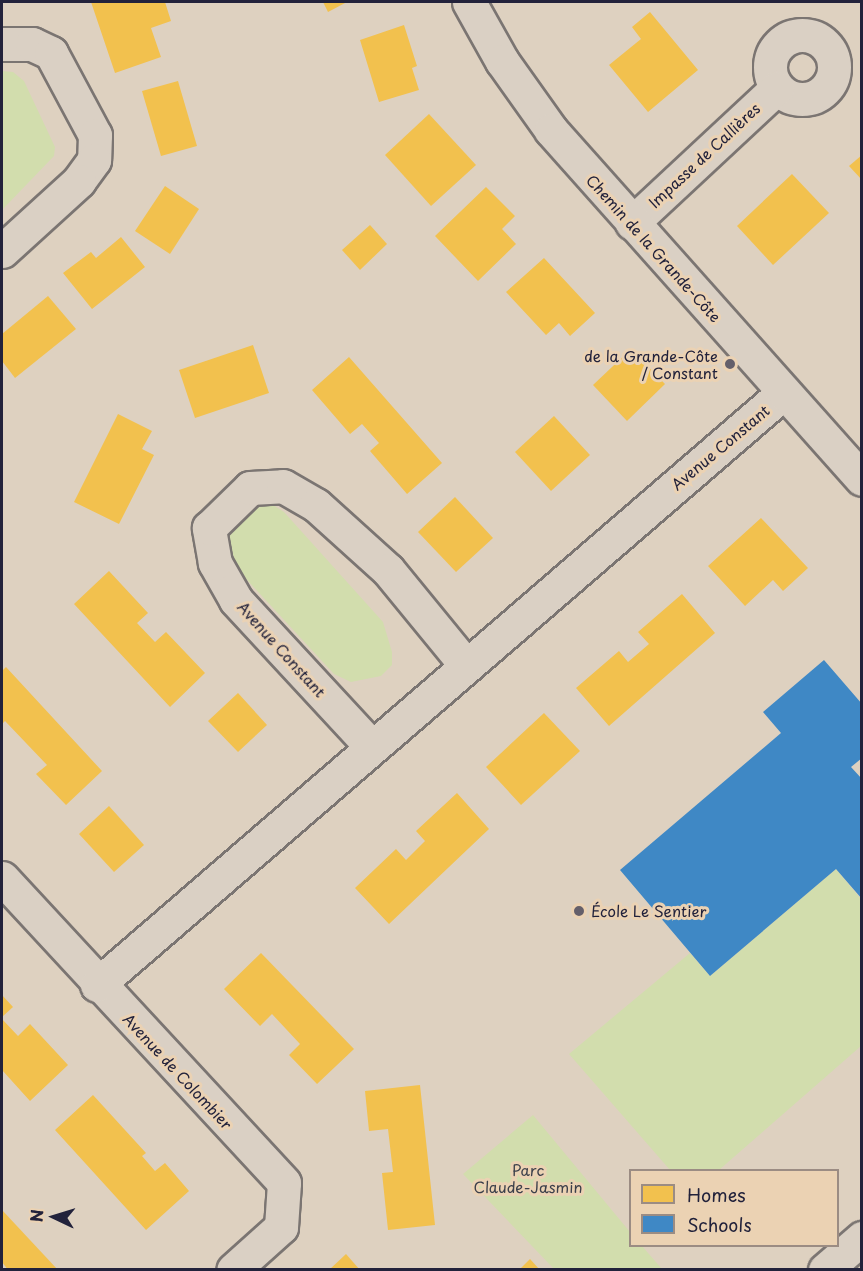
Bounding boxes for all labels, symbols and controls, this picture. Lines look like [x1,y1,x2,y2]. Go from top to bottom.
street label: Impasse de Callières [644,98,764,212]
street label: Chemin de la Grande-Côte [583,170,725,326]
place label: de la Grande-Côte / Constant [584,346,718,381]
marker: de la Grande-Côte / Constant [723,357,737,371]
street label: Avenue Constant [667,401,773,493]
street label: Avenue Constant [234,598,330,700]
place label: École Le Sentier [591,902,707,920]
marker: École Le Sentier [572,904,586,918]
street label: Avenue de Colombier [120,1010,236,1132]
park label: Parc Claude-Jasmin [474,1160,582,1195]
legend [629,1169,839,1247]
text: Homes [687,1181,745,1208]
north arrow [24,1187,84,1247]
text: N [24,1209,48,1223]
text: Schools [687,1211,752,1238]

